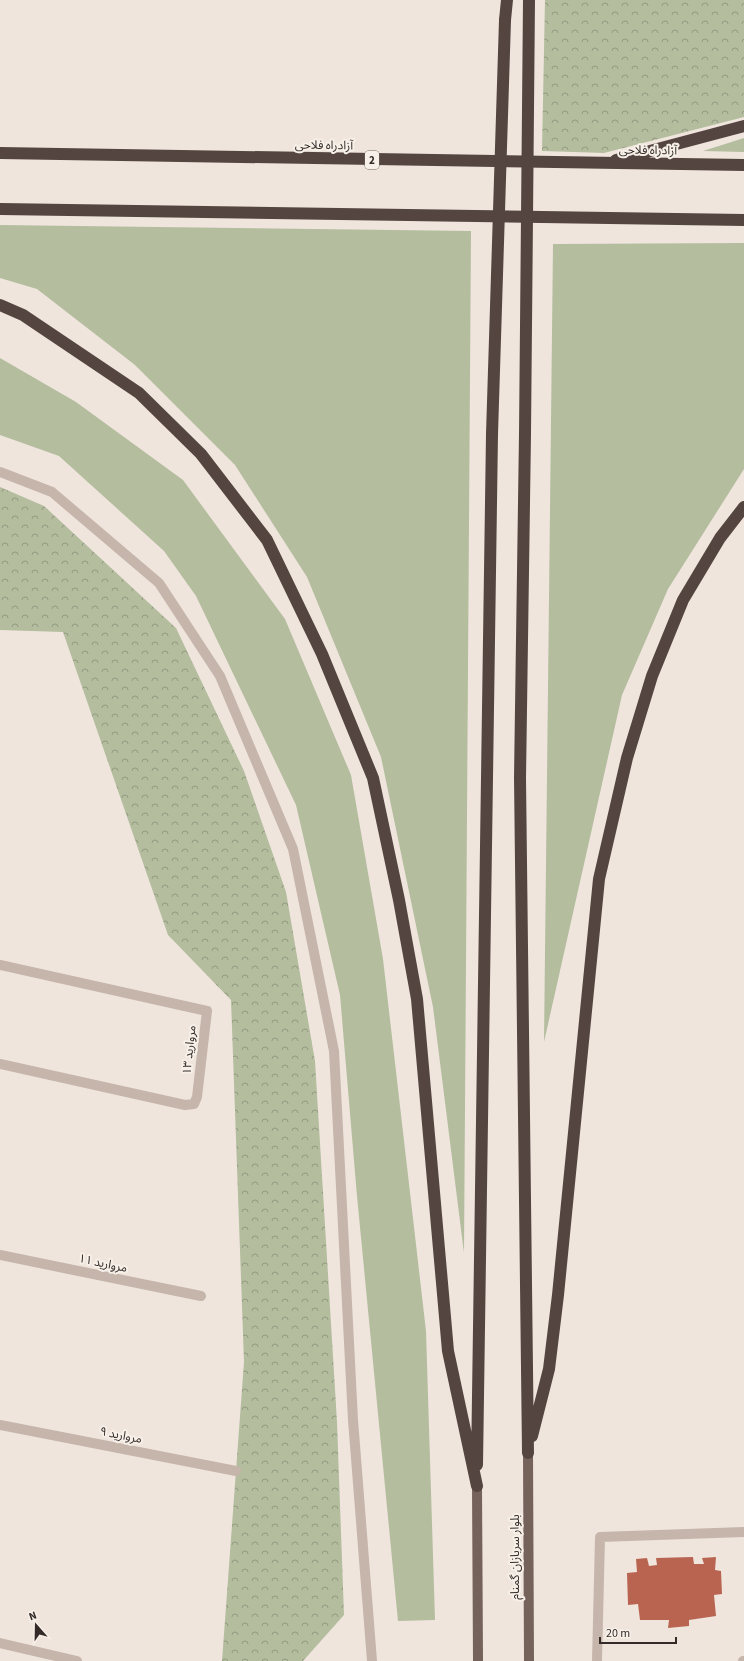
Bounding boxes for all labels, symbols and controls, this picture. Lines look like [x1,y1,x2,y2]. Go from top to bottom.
street label: آزادراه فلاحی [295,136,354,155]
street label: آزادراه فلاحی [619,141,678,160]
road number: 2 [365,151,379,169]
street label: مروارید ۱۳ [178,1025,201,1076]
street label: مروارید ۱۱ [77,1250,129,1277]
street label: مروارید ۹ [98,1423,143,1448]
street label: بلوار سربازان گمنام [507,1514,524,1600]
north arrow [16,1605,56,1645]
text: N [27,1608,39,1624]
scale bar [600,1619,676,1645]
text: 20 m [606,1625,630,1642]

